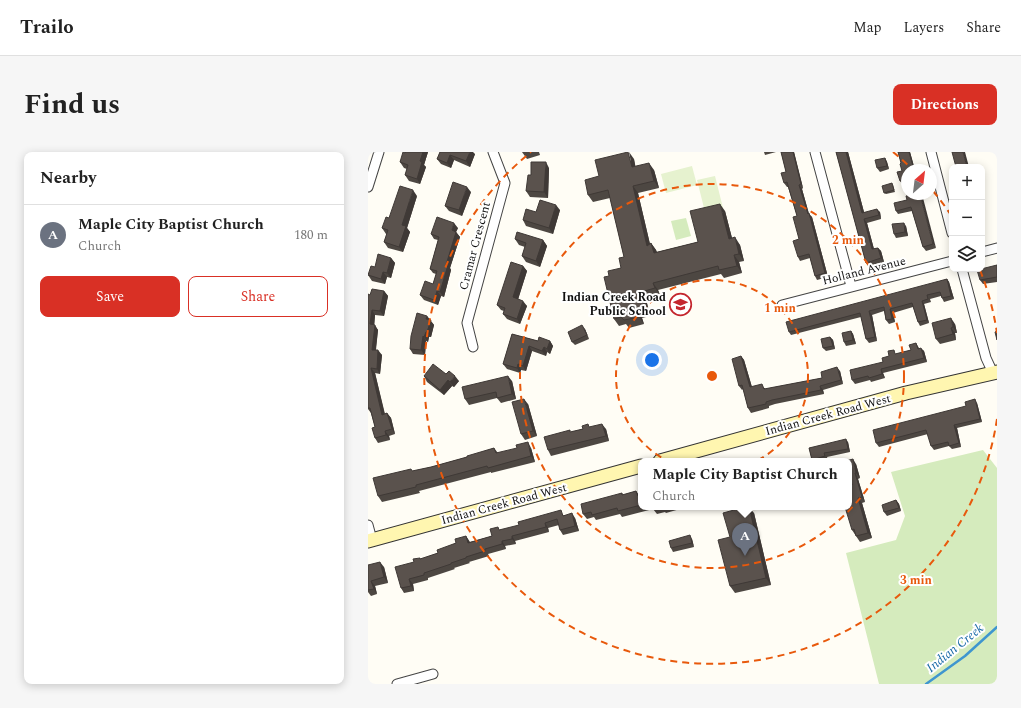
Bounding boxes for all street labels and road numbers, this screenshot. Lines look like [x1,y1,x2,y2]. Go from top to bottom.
street label: Cramar Crescent [454,200,496,292]
street label: Holland Avenue [820,251,908,291]
street label: Indian Creek Road West [763,389,893,441]
street label: Indian Creek Road West [439,478,569,530]

